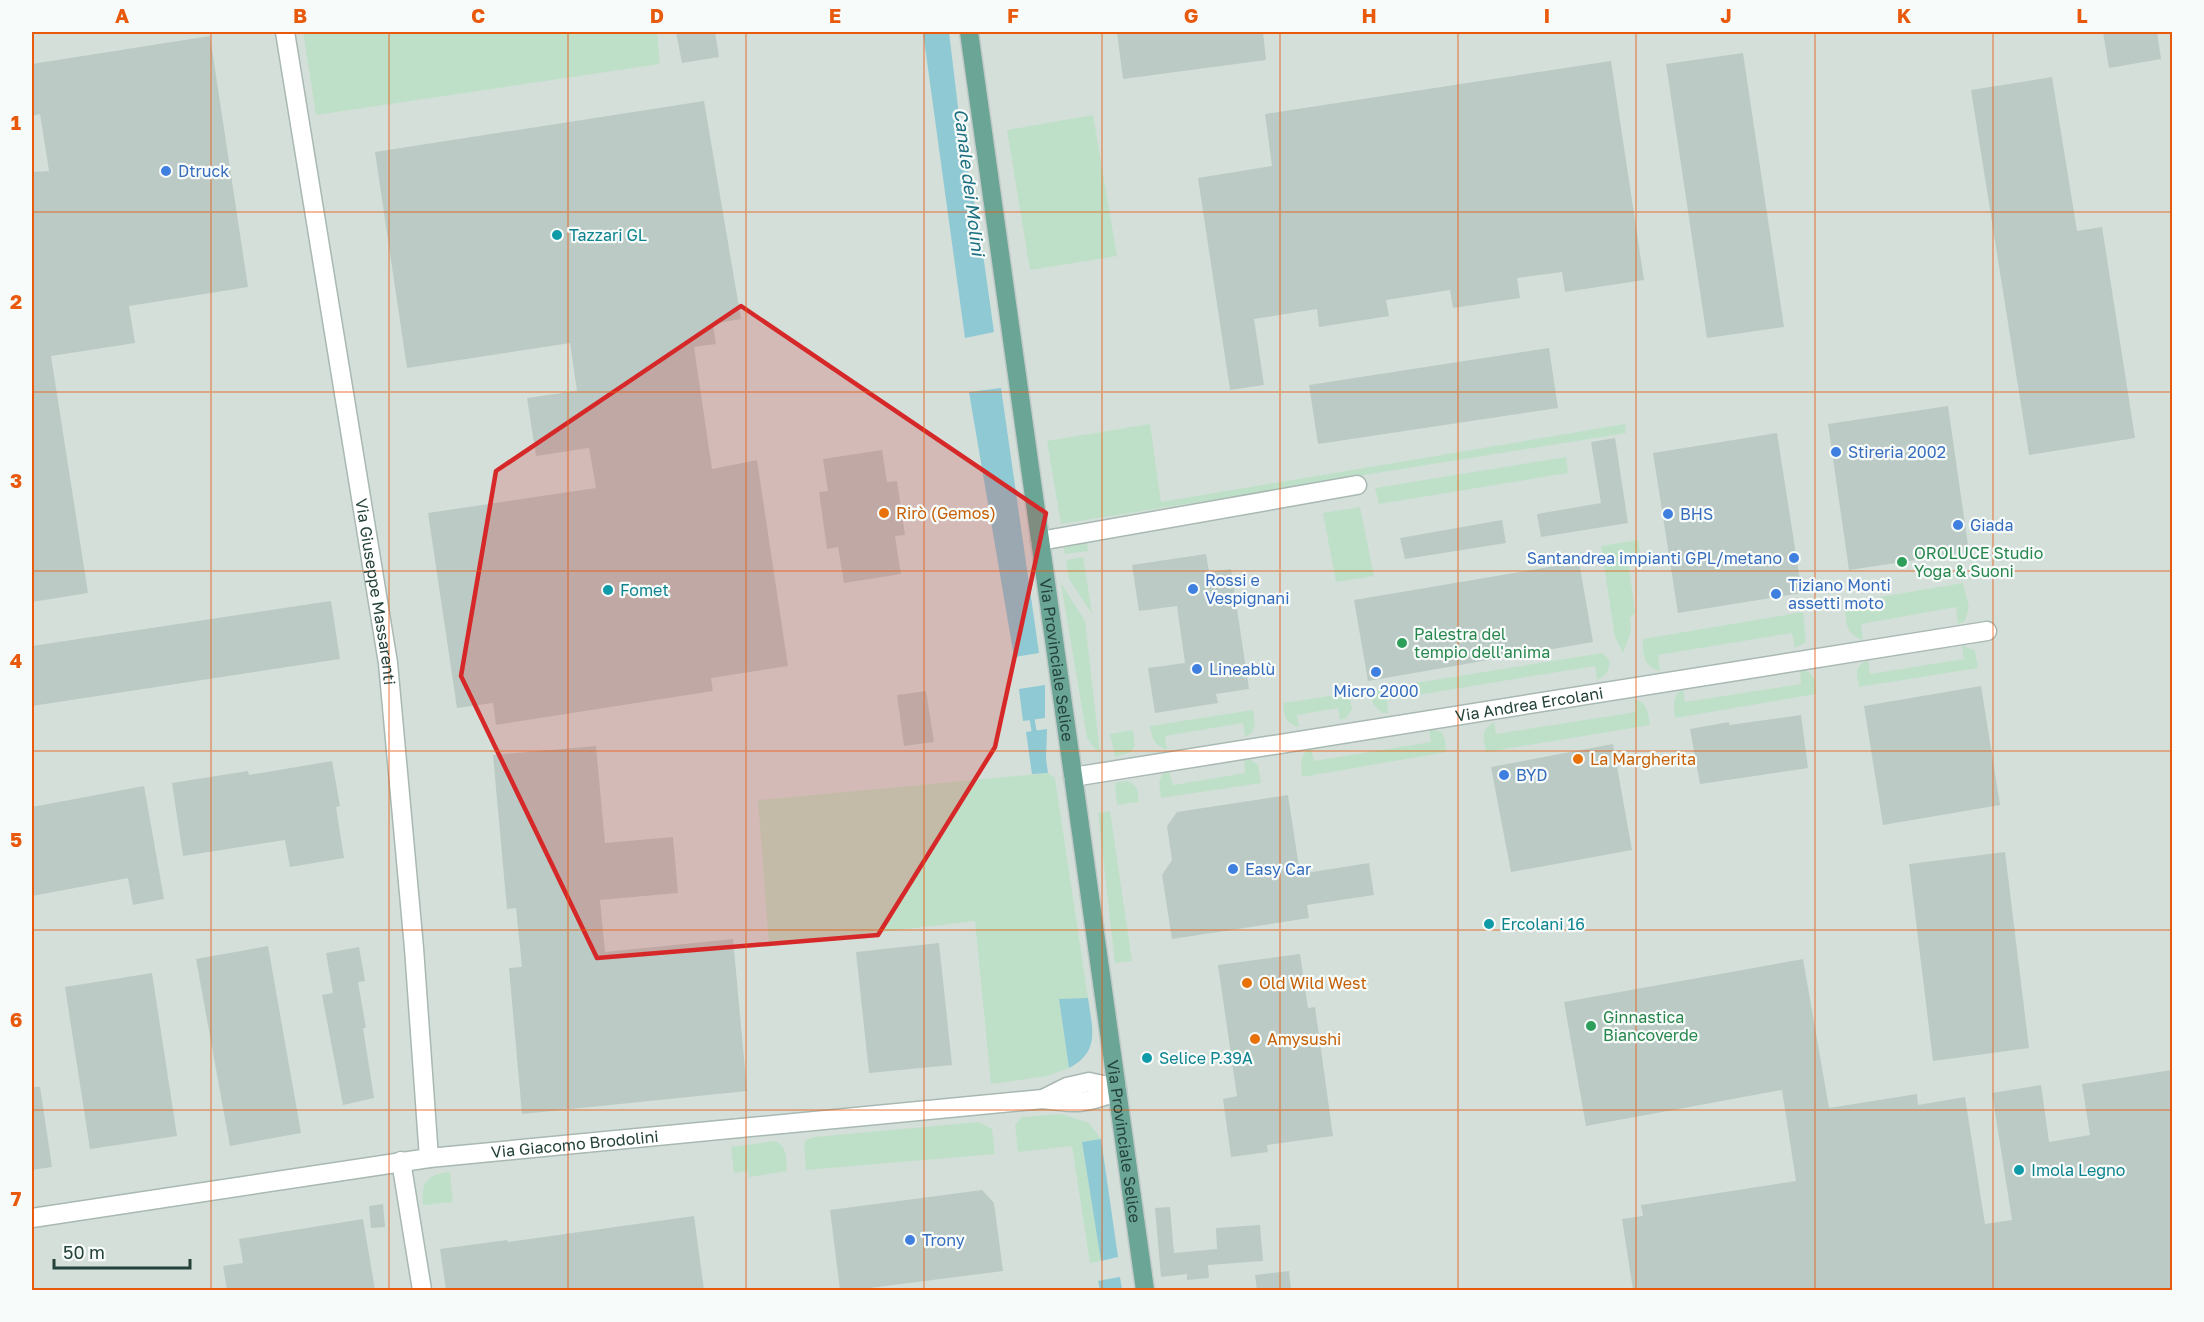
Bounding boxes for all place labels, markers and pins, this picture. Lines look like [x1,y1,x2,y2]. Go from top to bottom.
place label: Dtruck [178,161,229,181]
marker: Dtruck [159,164,173,178]
place label: Tazzari GL [569,225,647,245]
marker: Tazzari GL [550,228,564,242]
place label: Stireria 2002 [1848,442,1946,462]
marker: Stireria 2002 [1829,445,1843,459]
place label: Rirò (Gemos) [896,503,996,523]
place label: BHS [1680,504,1713,524]
marker: Rirò (Gemos) [877,506,891,520]
marker: BHS [1661,507,1675,521]
place label: Giada [1970,515,2014,535]
marker: Giada [1951,518,1965,532]
place label: OROLUCE Studio Yoga & Suoni [1914,543,2043,581]
place label: Santandrea impianti GPL/metano [1527,548,1782,568]
marker: Santandrea impianti GPL/metano [1787,551,1801,565]
marker: OROLUCE Studio Yoga & Suoni [1895,555,1909,569]
place label: Rossi e Vespignani [1205,570,1290,608]
place label: Tiziano Monti assetti moto [1788,575,1891,613]
place label: Fomet [620,580,669,600]
marker: Rossi e Vespignani [1186,582,1200,596]
marker: Fomet [601,583,615,597]
marker: Tiziano Monti assetti moto [1769,587,1783,601]
place label: Palestra del tempio dell'anima [1414,624,1550,662]
marker: Palestra del tempio dell'anima [1395,636,1409,650]
place label: Lineablù [1209,659,1275,679]
marker: Lineablù [1190,662,1204,676]
marker: Micro 2000 [1369,665,1383,679]
place label: Micro 2000 [1333,681,1419,701]
place label: La Margherita [1590,749,1696,769]
marker: La Margherita [1571,752,1585,766]
place label: BYD [1516,765,1548,785]
marker: BYD [1497,768,1511,782]
place label: Easy Car [1245,859,1311,879]
marker: Easy Car [1226,862,1240,876]
place label: Ercolani 16 [1501,914,1585,934]
marker: Ercolani 16 [1482,917,1496,931]
place label: Old Wild West [1259,973,1367,993]
marker: Old Wild West [1240,976,1254,990]
place label: Ginnastica Biancoverde [1603,1007,1698,1045]
marker: Ginnastica Biancoverde [1584,1019,1598,1033]
place label: Amysushi [1267,1029,1341,1049]
marker: Amysushi [1248,1032,1262,1046]
place label: Selice P.39A [1159,1048,1253,1068]
marker: Selice P.39A [1140,1051,1154,1065]
place label: Imola Legno [2031,1160,2125,1180]
marker: Imola Legno [2012,1163,2026,1177]
place label: Trony [922,1230,965,1250]
marker: Trony [903,1233,917,1247]

